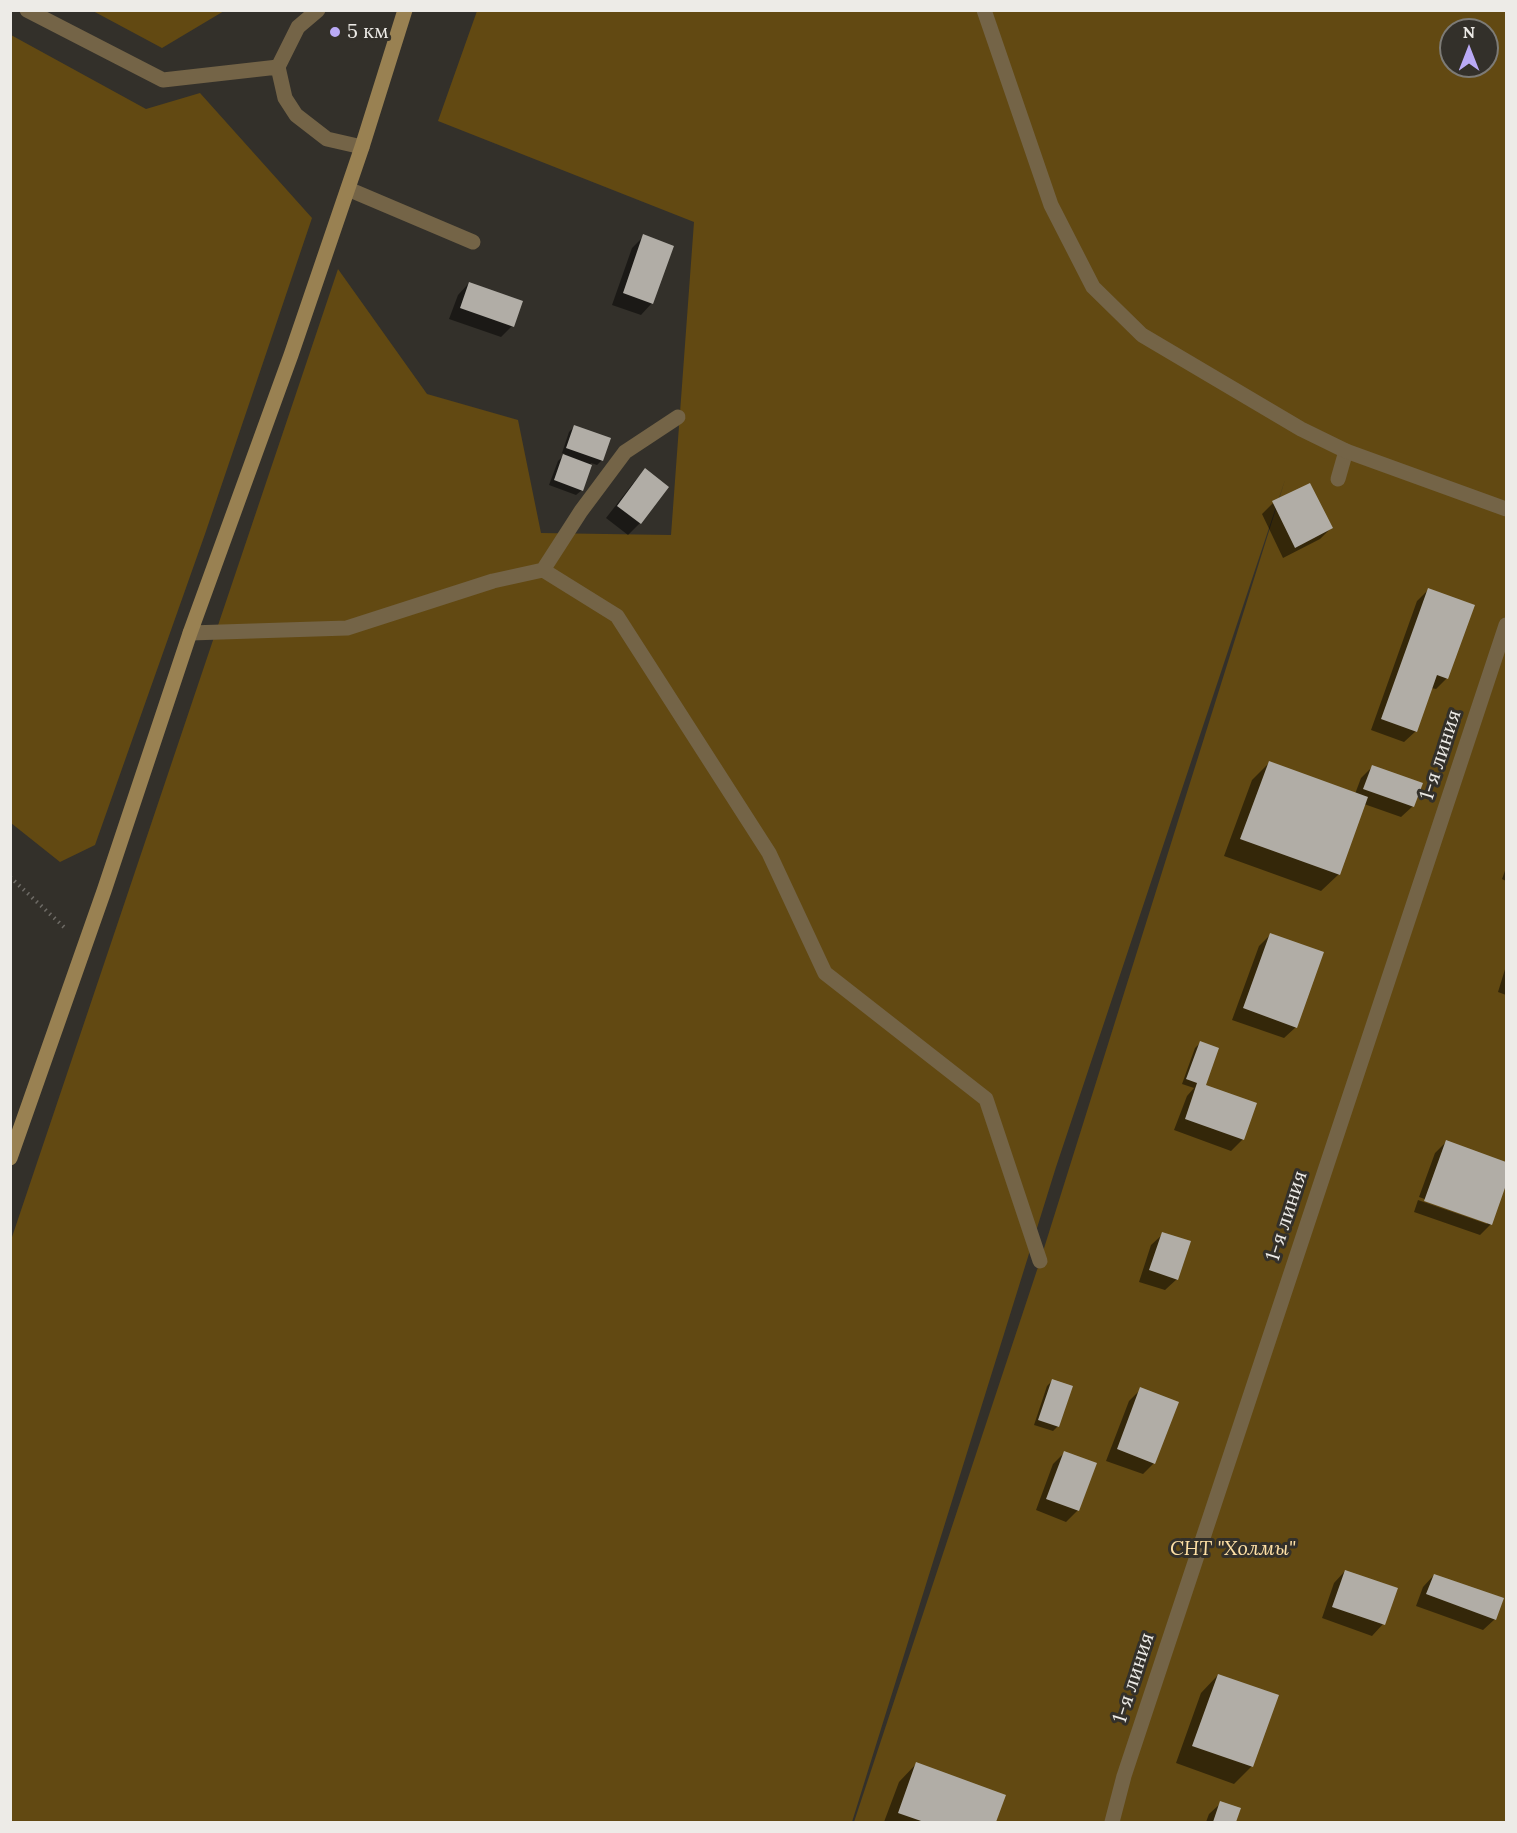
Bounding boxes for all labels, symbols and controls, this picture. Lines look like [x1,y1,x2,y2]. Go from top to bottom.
north arrow [1439,18,1499,78]
place label: 5 км [347,20,389,44]
text: N [1463,22,1475,42]
marker: 5 км [328,25,342,39]
street label: 1-я линия [1415,707,1467,803]
street label: 1-я линия [1261,1168,1313,1264]
park label: СНТ "Холмы" [1170,1537,1296,1561]
street label: 1-я линия [1108,1630,1160,1726]

